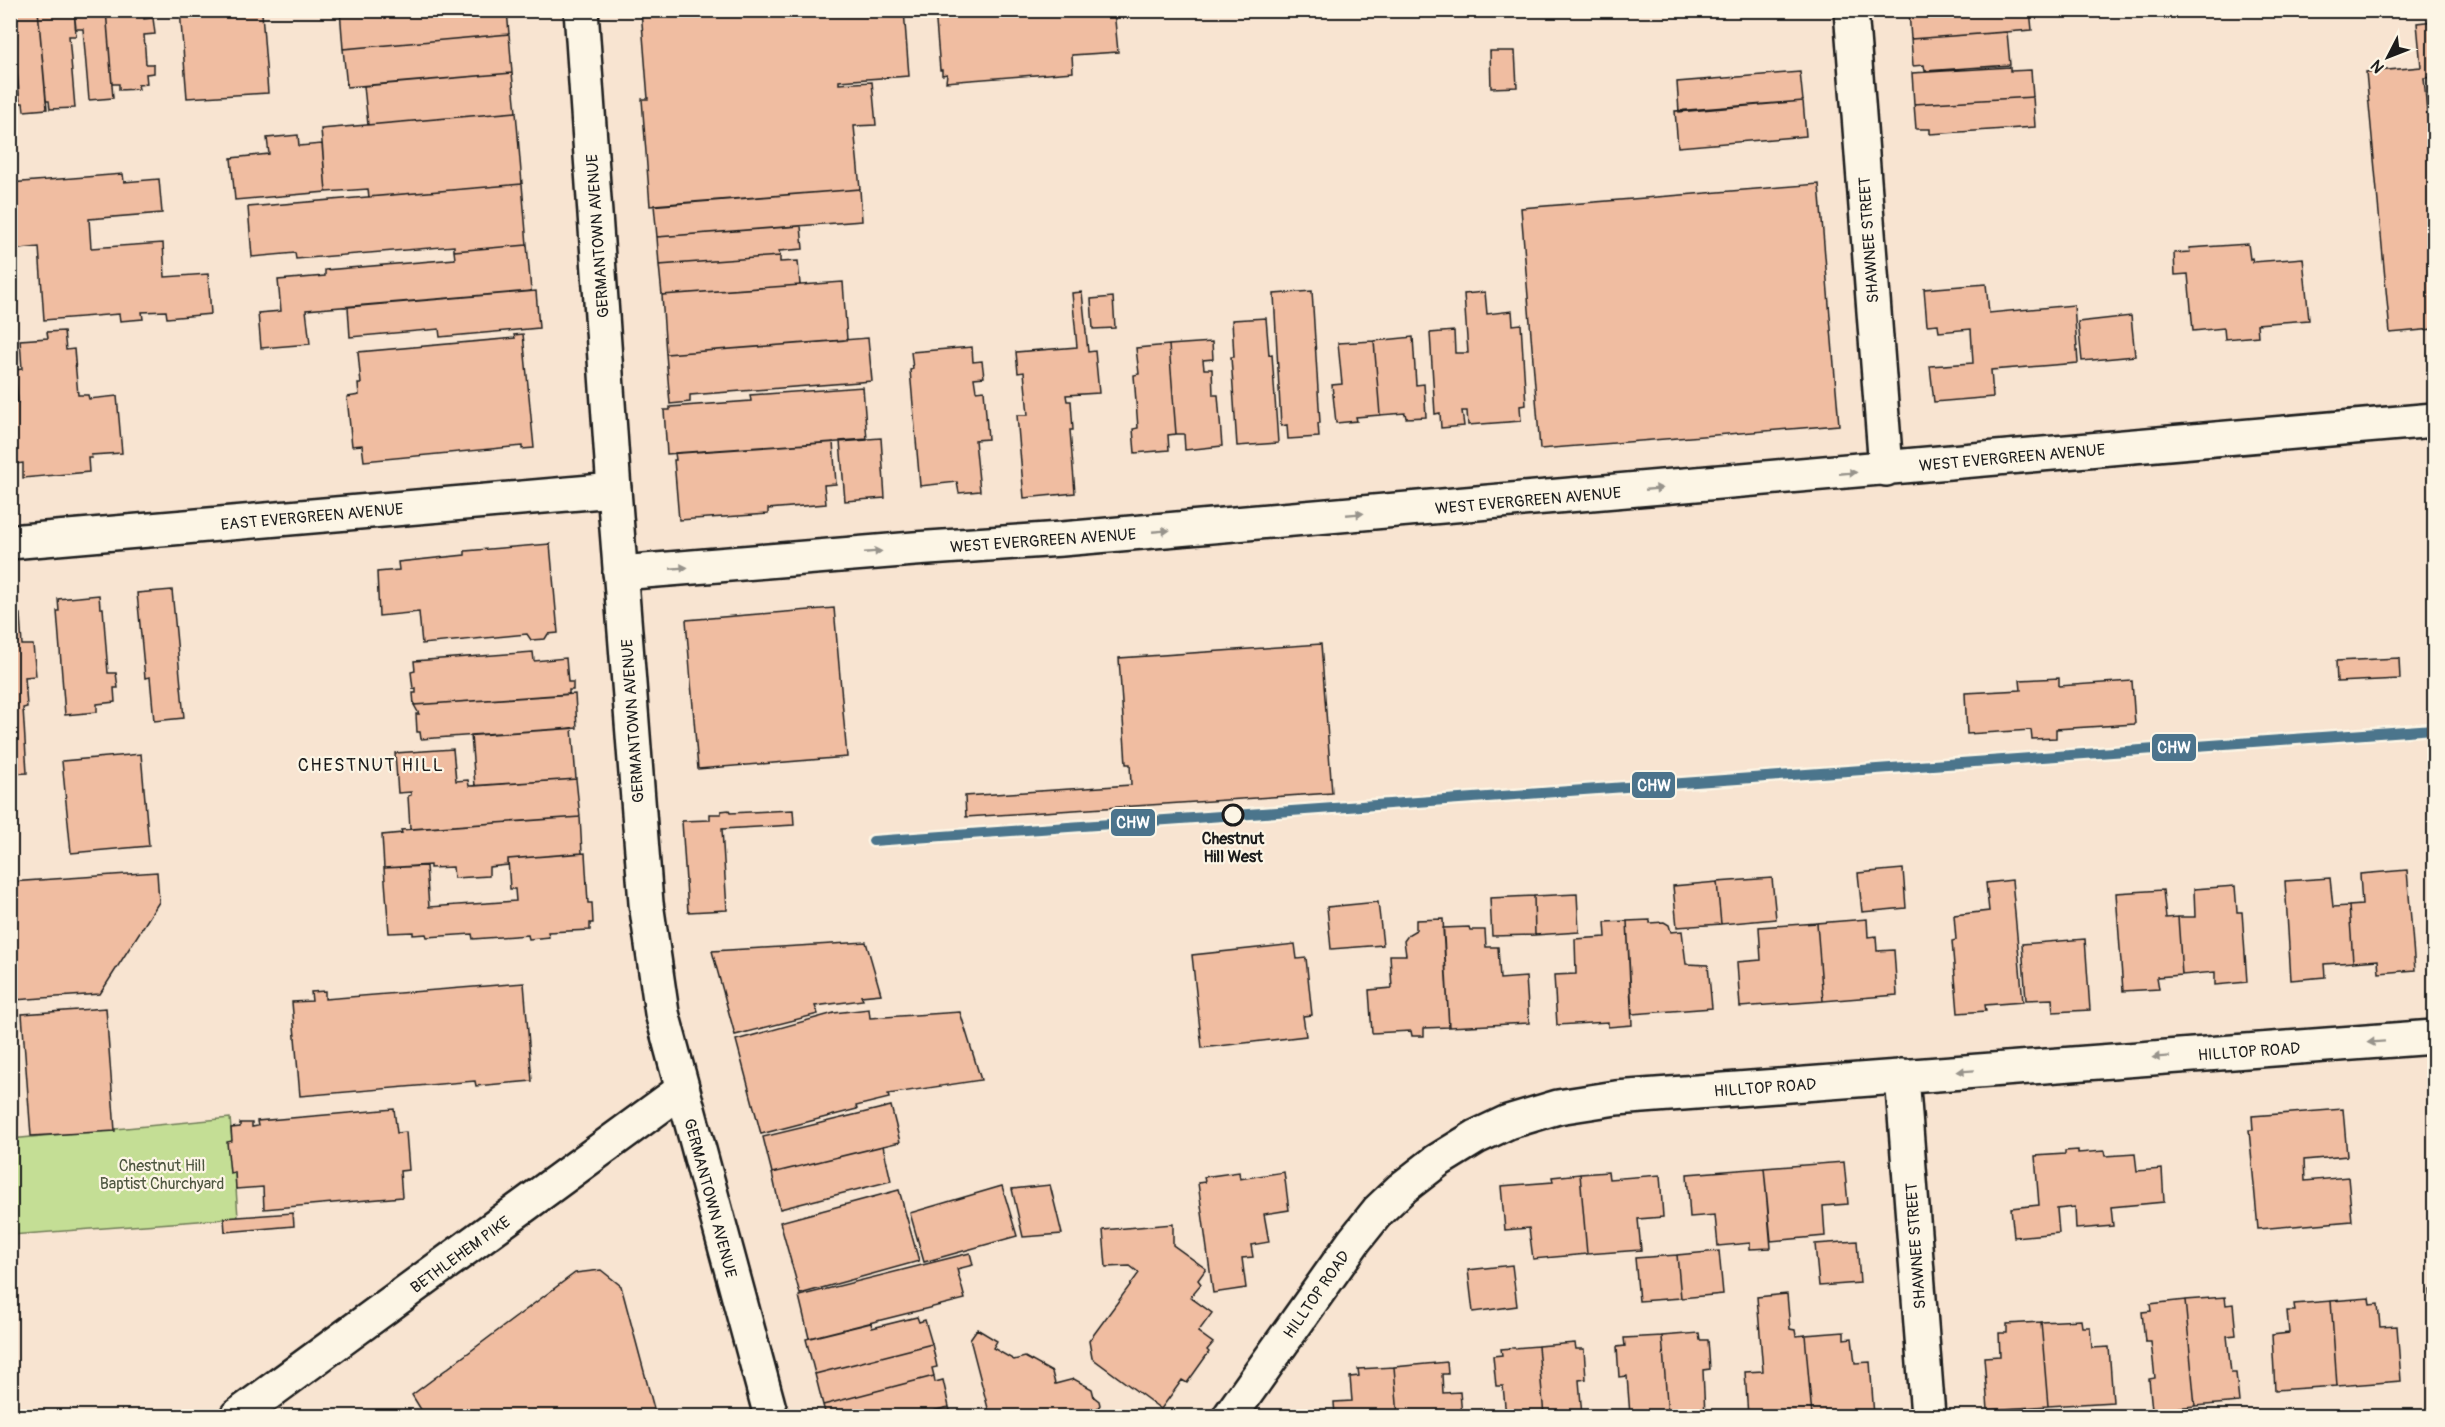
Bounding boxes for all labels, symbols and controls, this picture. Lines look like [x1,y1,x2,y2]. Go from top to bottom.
north arrow [2358,27,2418,87]
text: N [2366,56,2389,77]
street label: GERMANTOWN AVENUE [582,153,614,319]
street label: SHAWNEE STREET [1855,176,1883,304]
street label: WEST EVERGREEN AVENUE [1918,440,2106,476]
one-way arrow [1839,468,1858,478]
street label: WEST EVERGREEN AVENUE [1434,483,1622,519]
one-way arrow [1644,484,1663,494]
street label: EAST EVERGREEN AVENUE [220,499,404,535]
one-way arrow [1345,509,1364,519]
street label: WEST EVERGREEN AVENUE [949,525,1137,557]
one-way arrow [1151,526,1170,536]
one-way arrow [864,547,883,557]
one-way arrow [669,563,688,573]
street label: GERMANTOWN AVENUE [617,638,649,804]
line badge: CHW [2151,733,2197,762]
text: CHW [2157,738,2191,758]
district label: CHESTNUT HILL [298,754,444,777]
line badge: CHW [1631,771,1676,799]
text: CHW [1637,776,1671,796]
marker: Chestnut Hill West [1222,804,1244,826]
line badge: CHW [1110,808,1156,837]
text: CHW [1116,813,1150,833]
place label: Chestnut Hill West [1202,829,1265,867]
one-way arrow [2367,1037,2386,1046]
street label: HILLTOP ROAD [2197,1038,2301,1066]
one-way arrow [2151,1052,2170,1062]
one-way arrow [1957,1067,1976,1076]
street label: HILLTOP ROAD [1713,1074,1817,1102]
street label: GERMANTOWN AVENUE [679,1116,741,1280]
park label: Chestnut Hill Baptist Churchyard [100,1156,224,1194]
street label: SHAWNEE STREET [1902,1182,1930,1310]
street label: BETHLEHEM PIKE [407,1212,514,1298]
street label: HILLTOP ROAD [1279,1247,1354,1342]

